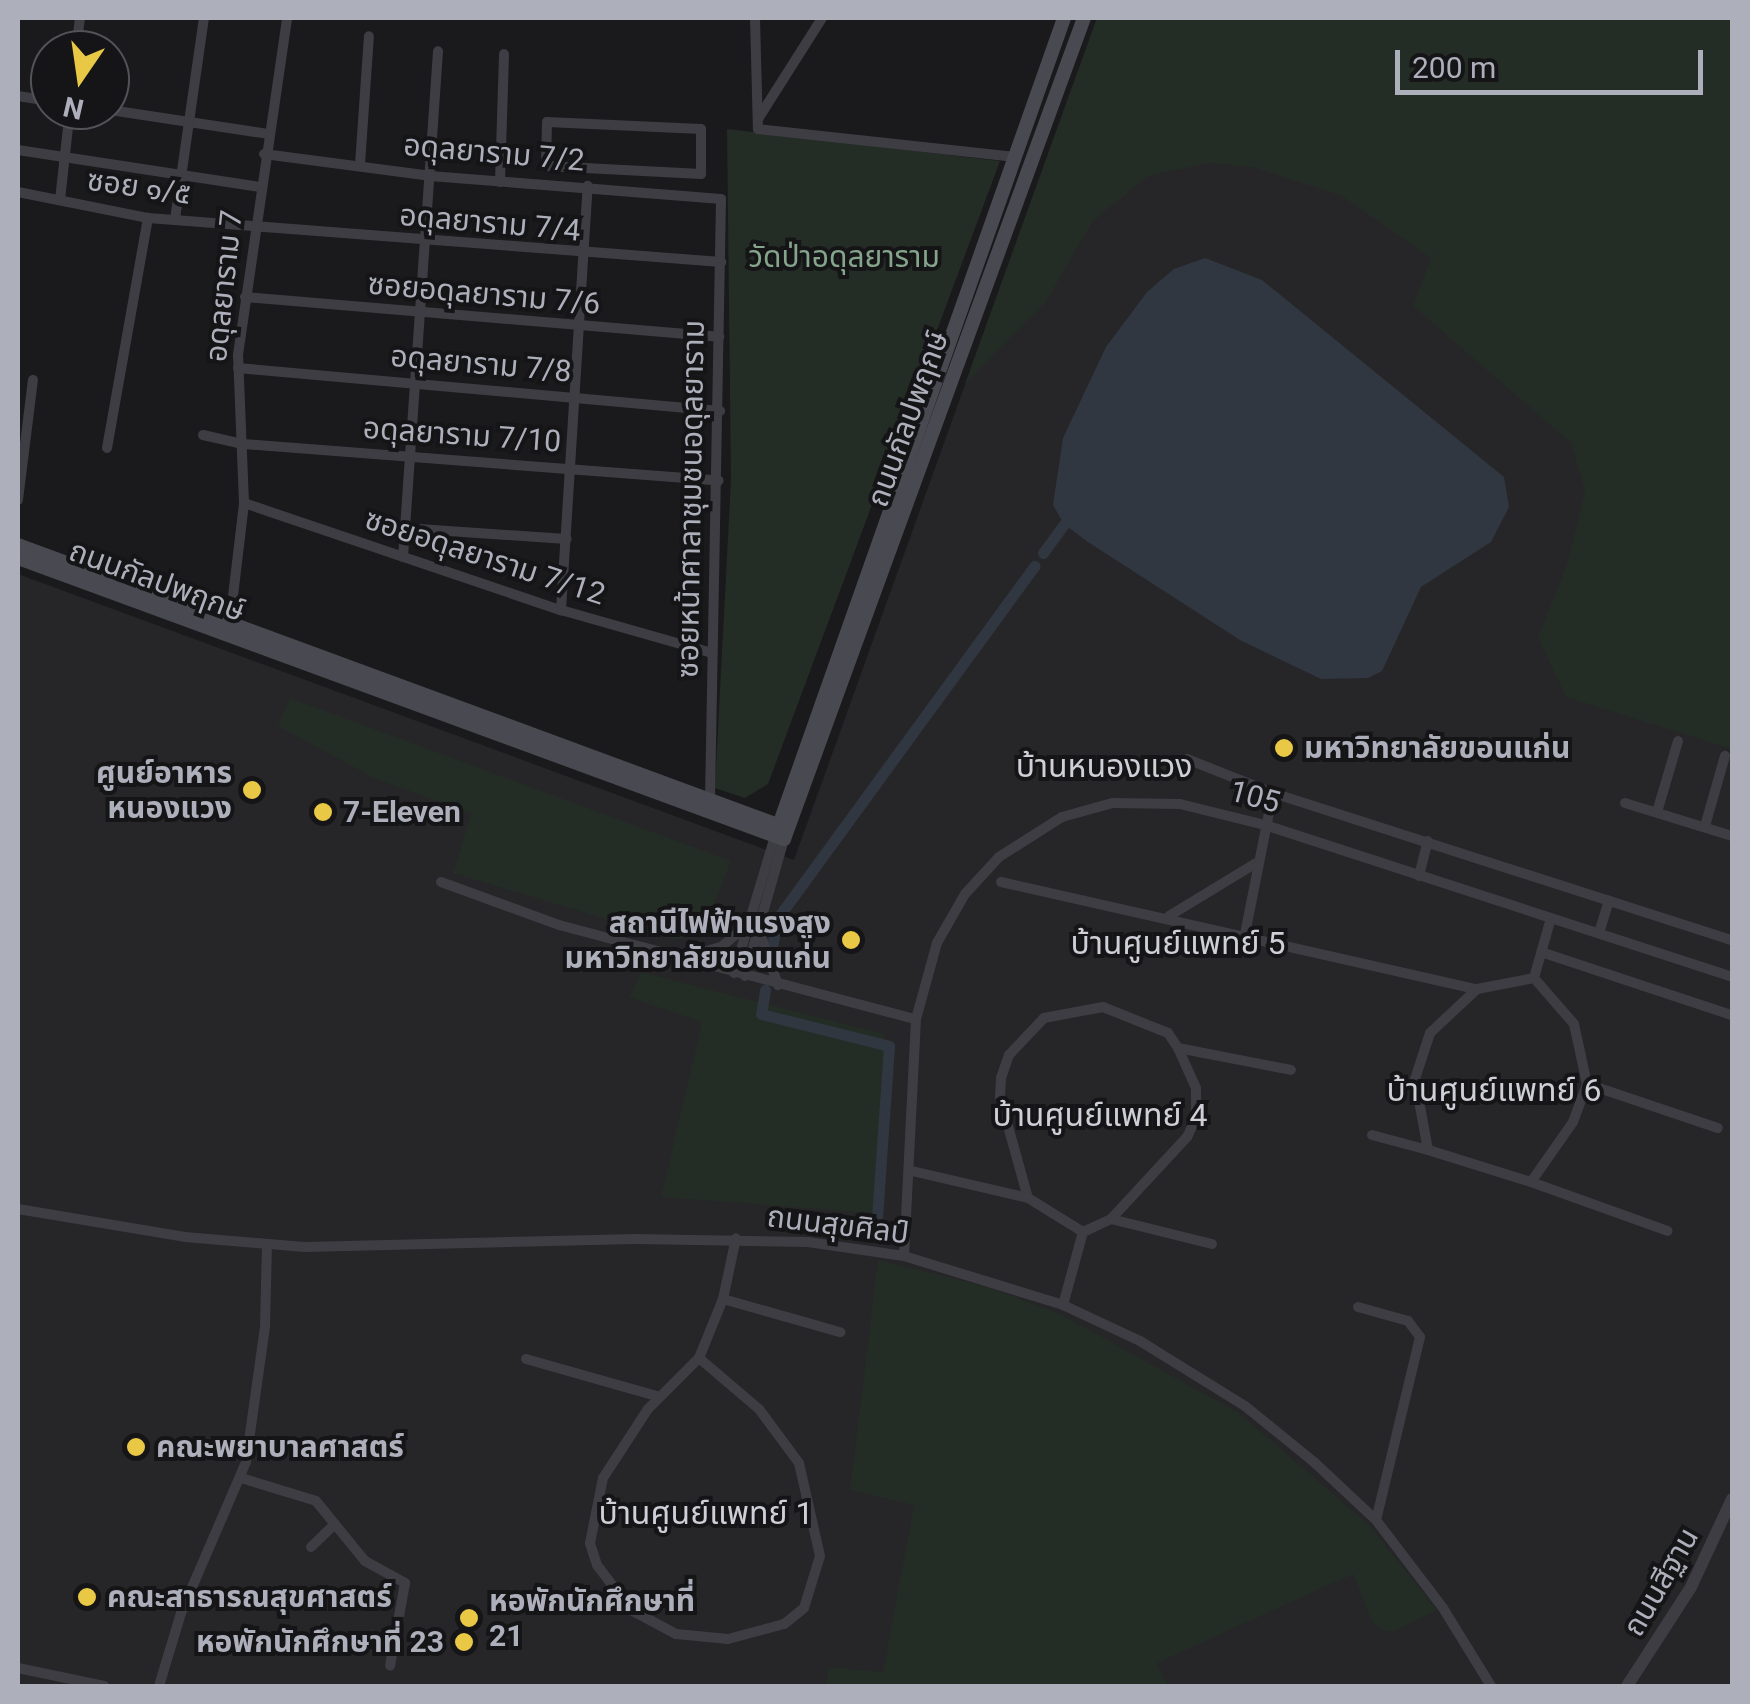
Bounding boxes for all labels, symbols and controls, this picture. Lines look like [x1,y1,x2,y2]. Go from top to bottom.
north arrow [30,30,130,130]
scale bar [1400,30,1708,92]
text: 200 m [1412,50,1496,85]
text: N [60,89,87,126]
street label: อดุลยาราม 7/2 [402,127,586,179]
street label: ซอย ๑/๕ [85,162,193,212]
street label: อดุลยาราม 7/4 [398,197,582,249]
street label: อดุลยาราม 7 [198,208,250,364]
park label: วัดป่าอดุลยาราม [748,239,940,275]
street label: ซอยอดุลยาราม 7/6 [366,266,602,322]
street label: ซอยหน้าศาลาชุมชนอดุลยาราม [670,320,712,678]
street label: ถนนกัลปพฤกษ์ [860,326,956,512]
street label: อดุลยาราม 7/8 [389,338,573,390]
street label: อดุลยาราม 7/10 [362,410,562,460]
street label: ซอยอดุลยาราม 7/12 [360,501,610,613]
street label: ถนนกัลปพฤกษ์ [64,533,250,629]
place label: มหาวิทยาลัยขอนแก่น [1304,730,1570,766]
marker: มหาวิทยาลัยขอนแก่น [1273,737,1295,759]
district label: บ้านหนองแวง [1016,747,1192,785]
place label: ศูนย์อาหาร หนองแวง [96,755,232,826]
street label: 105 [1226,773,1284,821]
marker: ศูนย์อาหาร หนองแวง [241,779,263,801]
place label: 7-Eleven [343,794,461,830]
marker: 7-Eleven [312,801,334,823]
place label: สถานีไฟฟ้าแรงสูง มหาวิทยาลัยขอนแก่น [565,905,831,976]
district label: บ้านศูนย์แพทย์ 5 [1071,924,1285,962]
marker: สถานีไฟฟ้าแรงสูง มหาวิทยาลัยขอนแก่น [840,929,862,951]
district label: บ้านศูนย์แพทย์ 6 [1387,1071,1601,1109]
district label: บ้านศูนย์แพทย์ 4 [993,1096,1207,1134]
street label: ถนนสุขศิลป์ [765,1198,911,1252]
place label: คณะพยาบาลศาสตร์ [156,1429,404,1465]
marker: คณะพยาบาลศาสตร์ [125,1436,147,1458]
district label: บ้านศูนย์แพทย์ 1 [599,1494,813,1532]
street label: ถนนสีฐาน [1616,1521,1706,1643]
place label: คณะสาธารณสุขศาสตร์ [107,1579,392,1615]
place label: หอพักนักศึกษาที่ 21 [489,1583,695,1654]
marker: คณะสาธารณสุขศาสตร์ [76,1586,98,1608]
marker: หอพักนักศึกษาที่ 21 [458,1607,480,1629]
place label: หอพักนักศึกษาที่ 23 [196,1624,444,1660]
marker: หอพักนักศึกษาที่ 23 [453,1631,475,1653]

